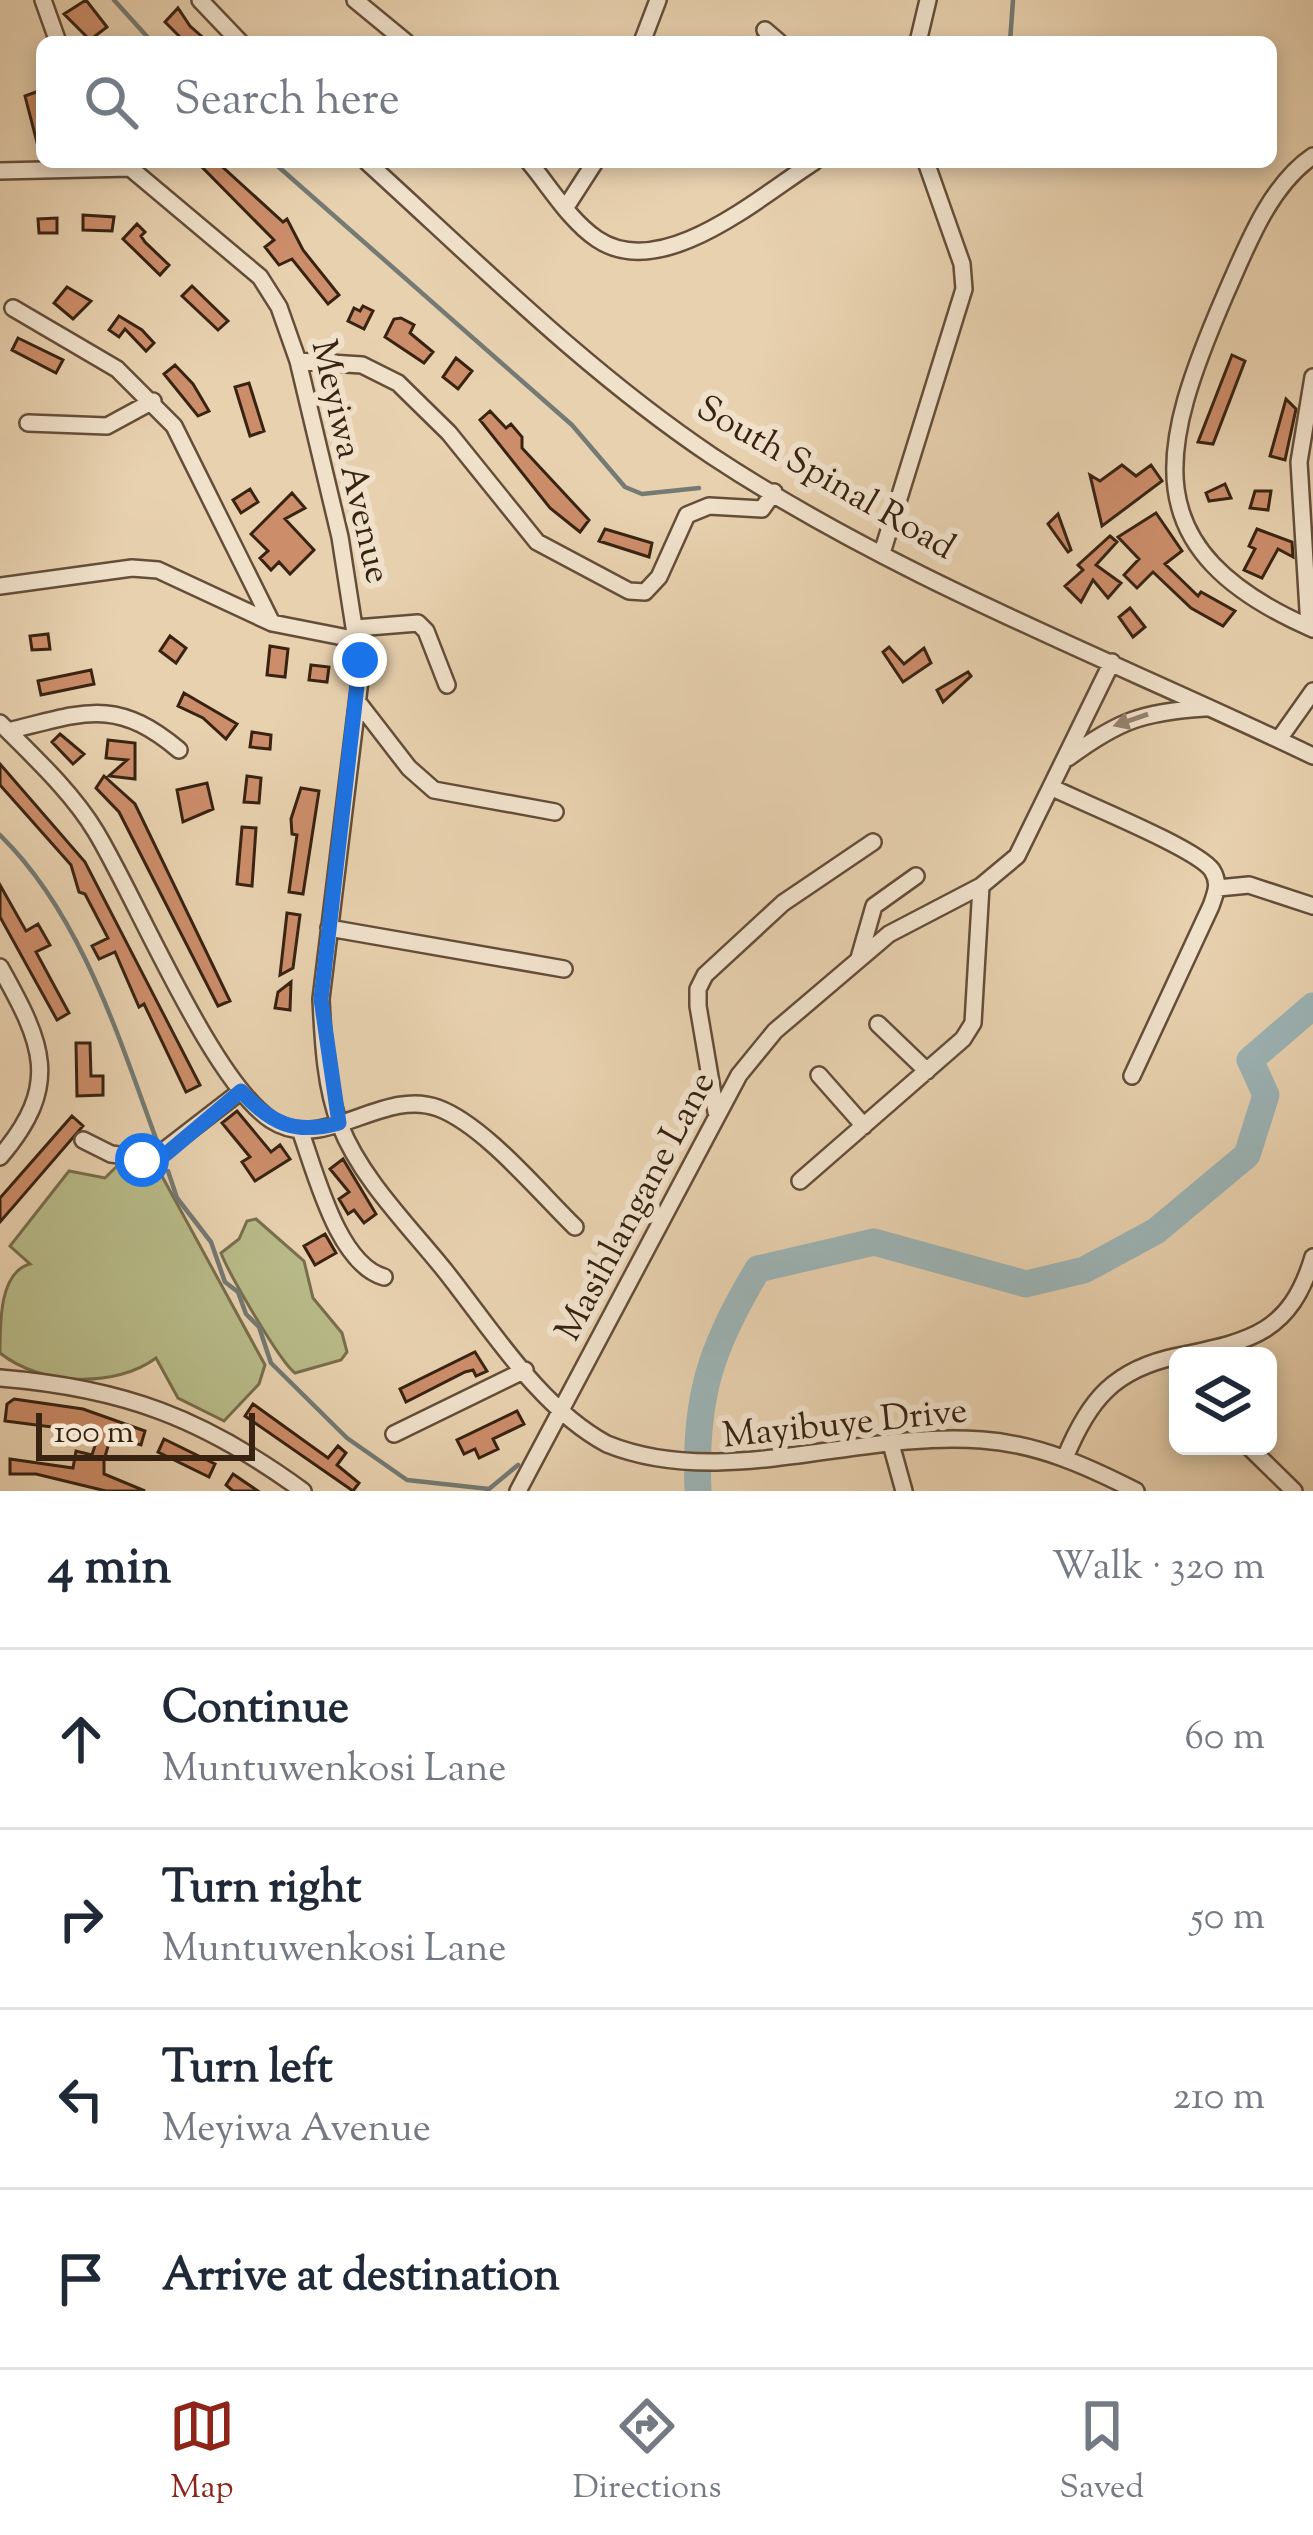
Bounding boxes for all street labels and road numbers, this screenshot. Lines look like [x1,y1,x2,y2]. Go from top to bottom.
street label: Meyiwa Avenue [296,335,402,589]
street label: South Spinal Road [686,384,964,574]
street label: Masihlangane Lane [544,1063,730,1351]
street label: Mayibuye Drive [720,1386,970,1464]

